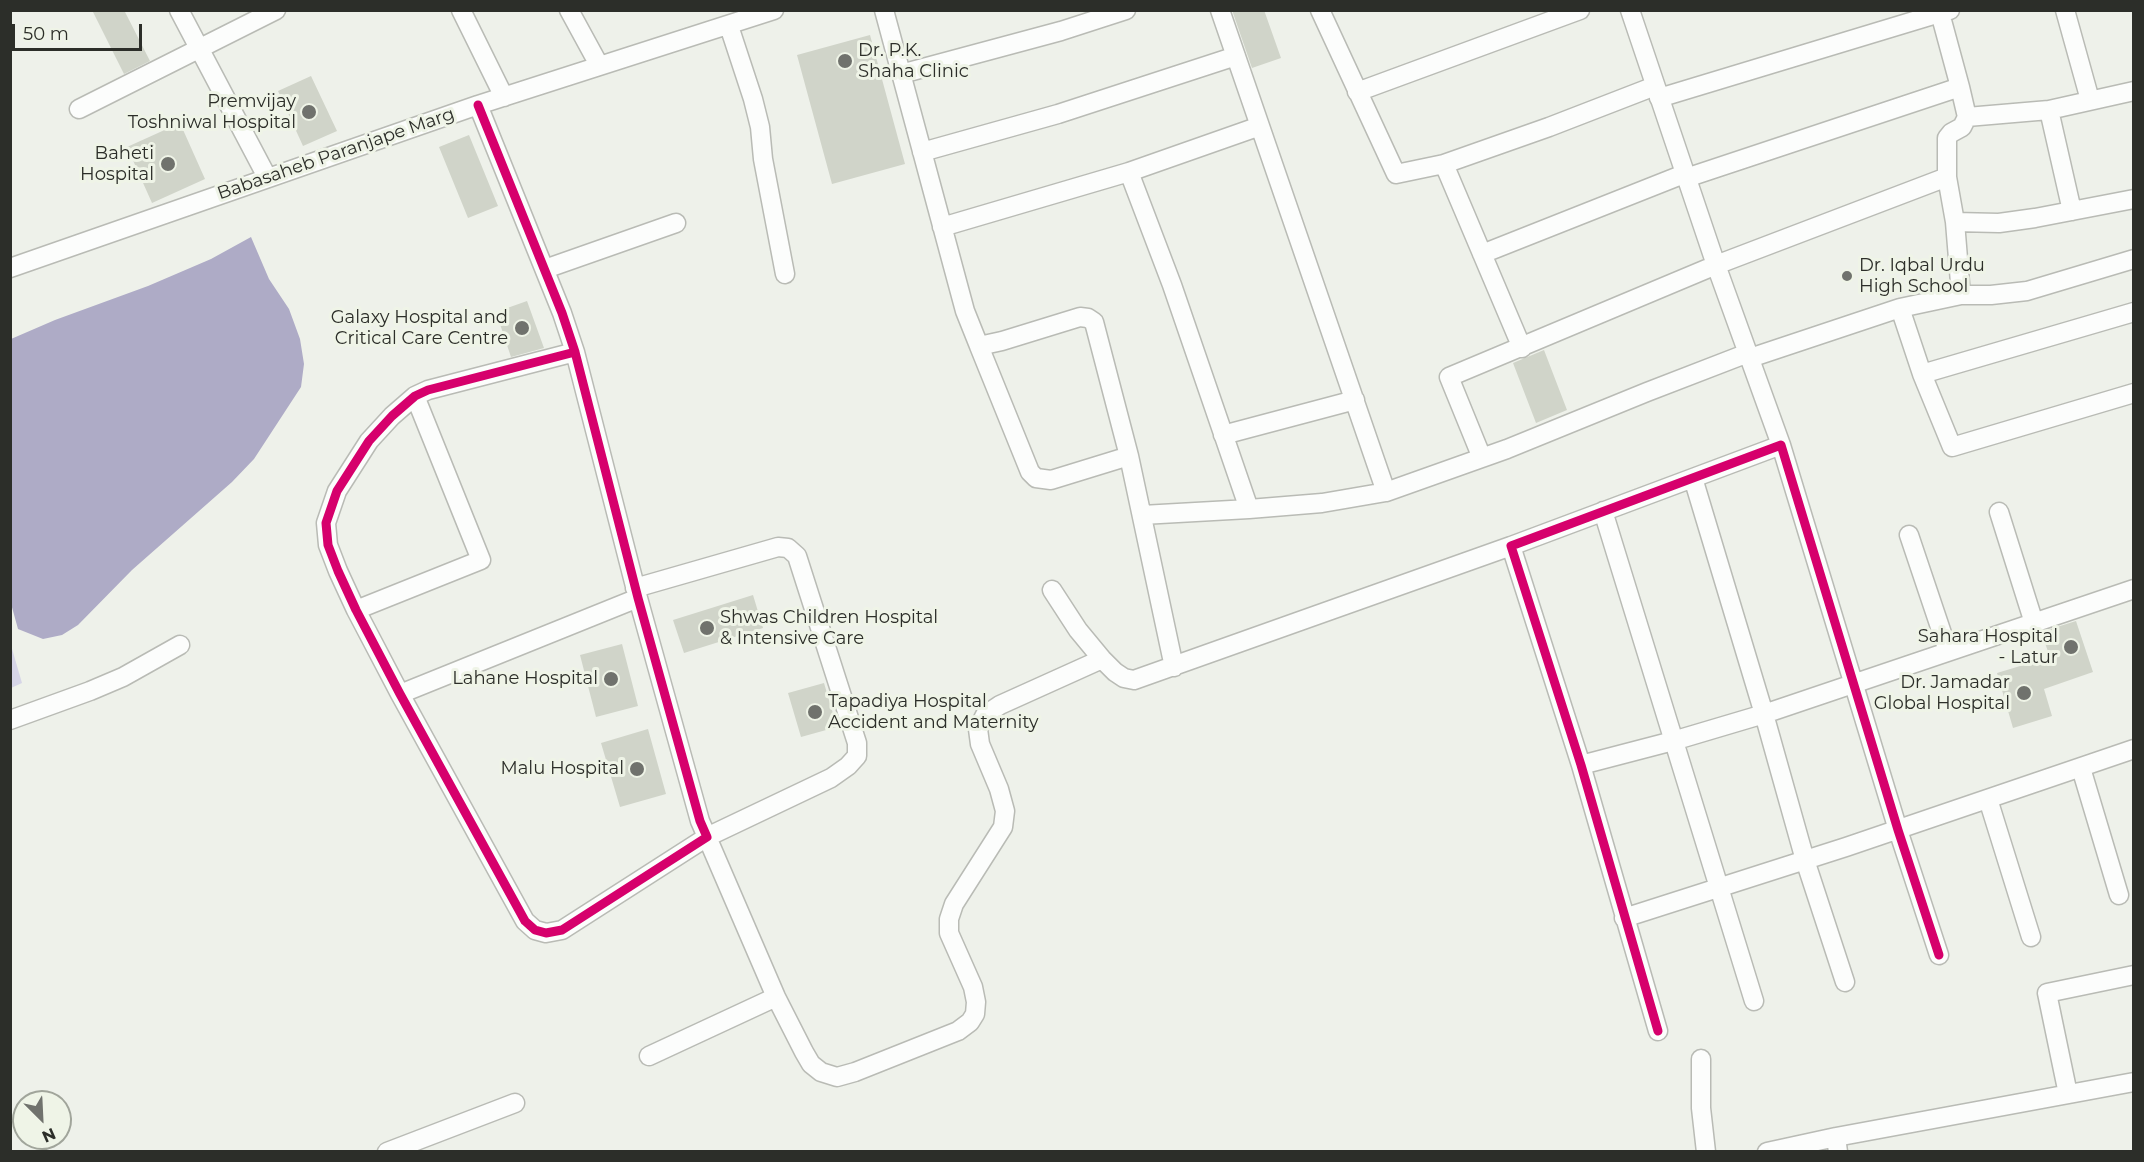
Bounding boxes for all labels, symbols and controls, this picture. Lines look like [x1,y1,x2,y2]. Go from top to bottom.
scale bar [15,12,146,50]
text: 50 m [23,23,69,45]
place label: Dr. P.K. Shaha Clinic [858,40,969,82]
marker: Dr. P.K. Shaha Clinic [836,52,854,70]
place label: Premvijay Toshniwal Hospital [128,91,296,134]
street label: Babasaheb Paranjape Marg [215,103,457,205]
marker: Premvijay Toshniwal Hospital [300,103,318,121]
place label: Baheti Hospital [80,143,154,186]
marker: Baheti Hospital [159,155,177,173]
place label: Dr. Iqbal Urdu High School [1859,255,1985,298]
marker: Dr. Iqbal Urdu High School [1840,269,1854,283]
place label: Galaxy Hospital and Critical Care Centre [331,307,508,350]
marker: Galaxy Hospital and Critical Care Centre [513,319,531,337]
place label: Shwas Children Hospital & Intensive Care [720,607,938,650]
marker: Shwas Children Hospital & Intensive Care [698,619,716,637]
place label: Sahara Hospital - Latur [1918,626,2058,668]
marker: Sahara Hospital - Latur [2062,638,2080,656]
place label: Lahane Hospital [452,668,598,690]
marker: Lahane Hospital [602,670,620,688]
place label: Dr. Jamadar Global Hospital [1874,672,2010,714]
marker: Dr. Jamadar Global Hospital [2015,684,2033,702]
place label: Tapadiya Hospital Accident and Maternity [828,691,1039,734]
marker: Tapadiya Hospital Accident and Maternity [806,703,824,721]
place label: Malu Hospital [501,758,624,780]
marker: Malu Hospital [628,760,646,778]
north arrow [12,1090,72,1150]
text: N [39,1124,58,1146]

